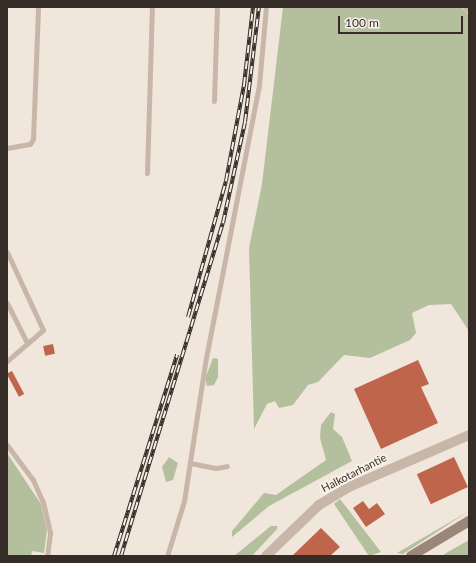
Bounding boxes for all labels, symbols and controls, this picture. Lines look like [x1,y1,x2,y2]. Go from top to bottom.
scale bar [340,8,465,34]
text: 100 m [345,15,379,30]
street label: Halkotarhantie [319,451,389,495]

